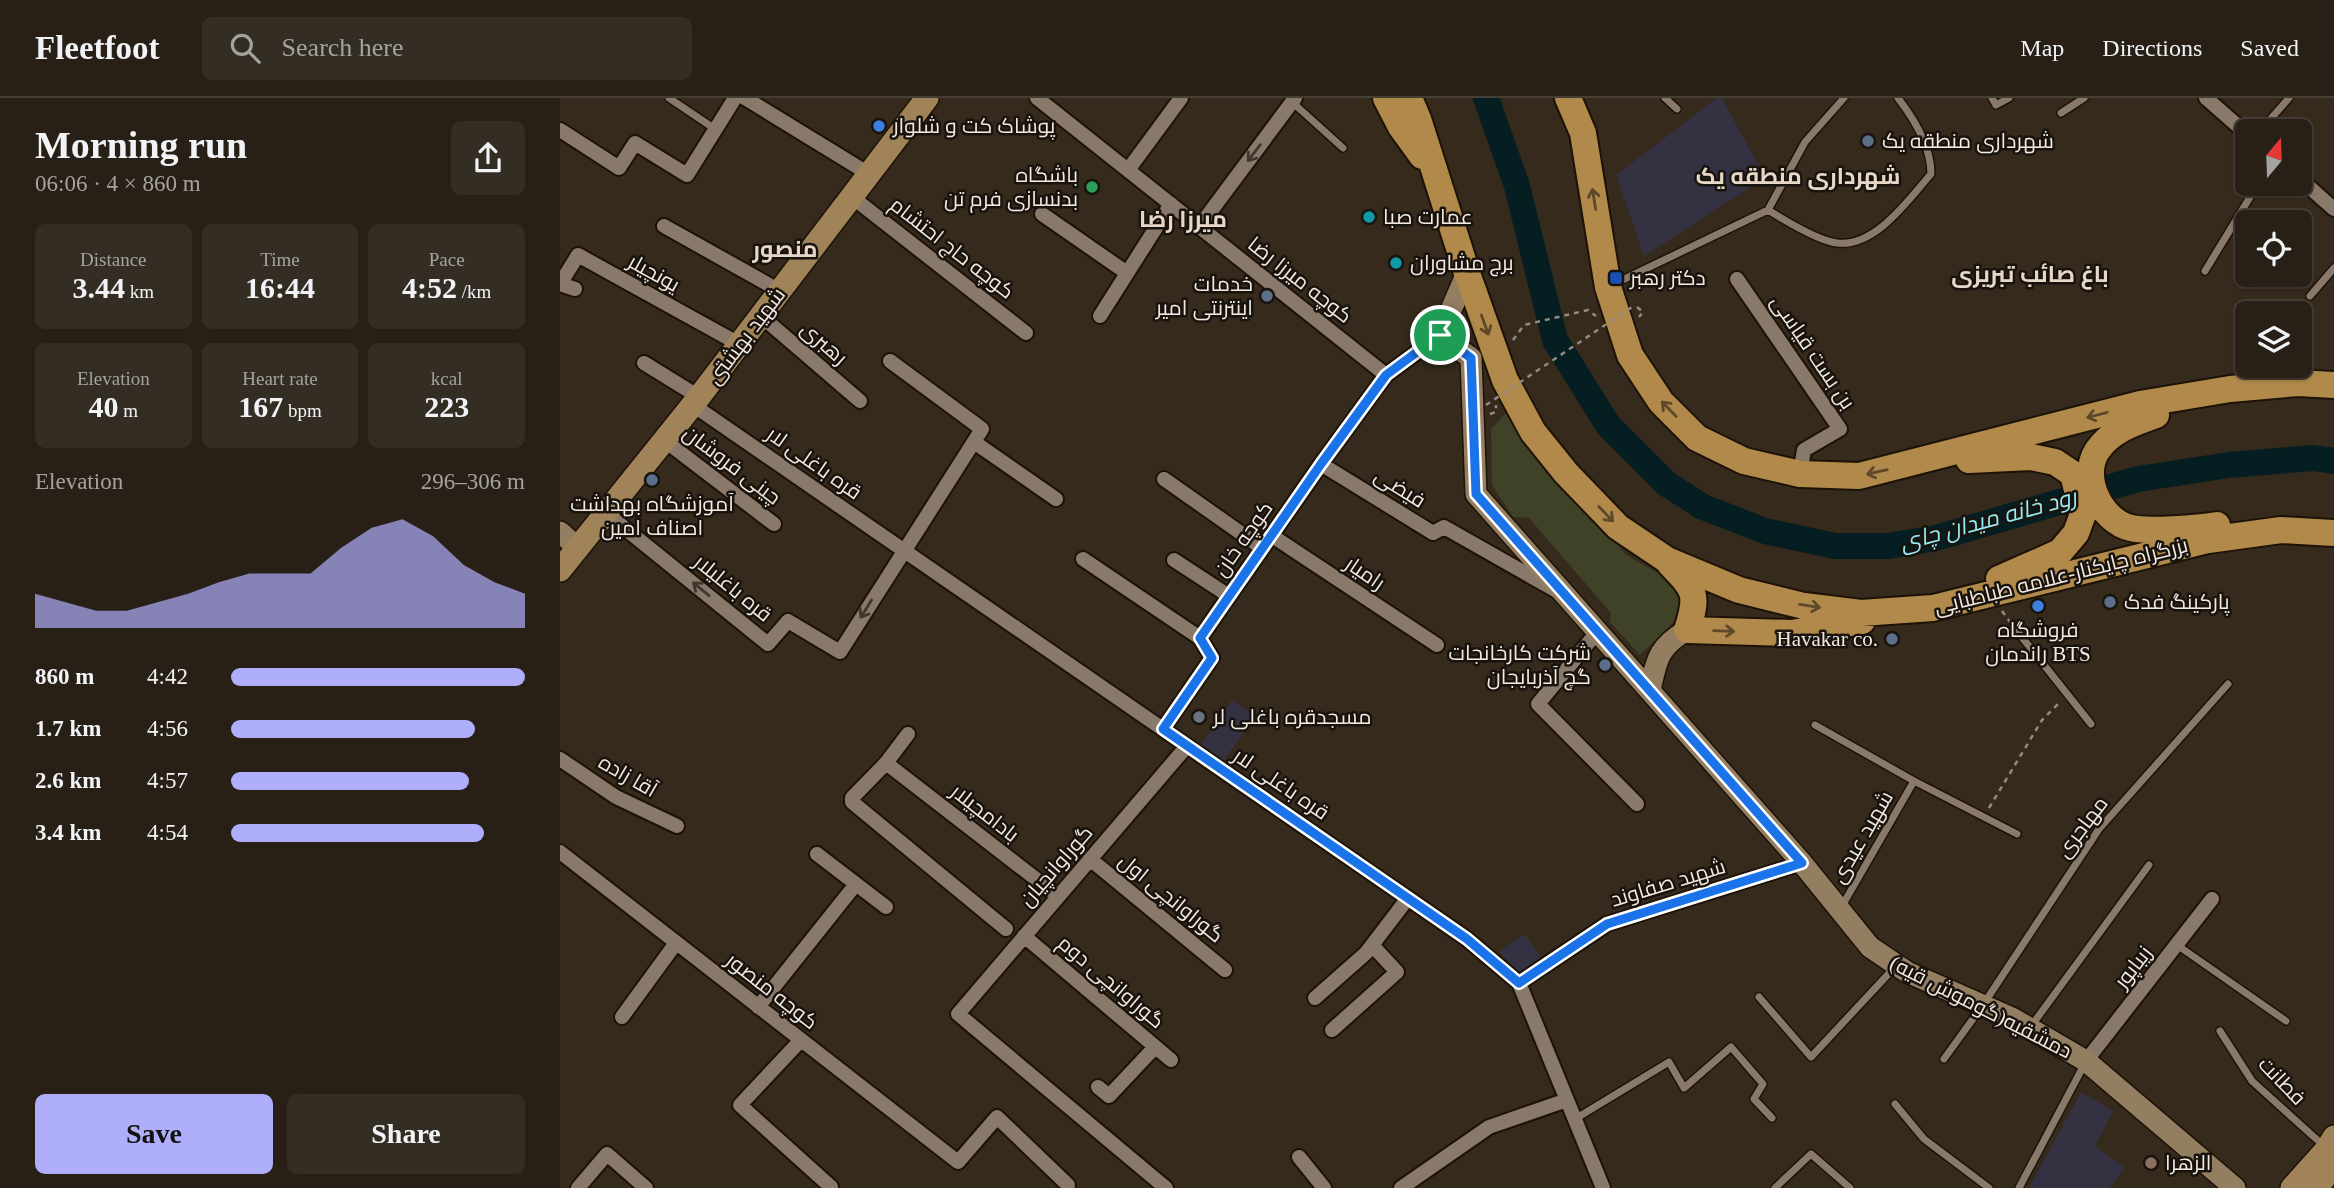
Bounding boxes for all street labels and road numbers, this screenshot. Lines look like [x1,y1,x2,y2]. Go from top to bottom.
street label: کوچه حاج احتشام [884,192,1019,305]
street label: کوچه میرزا رضا [1242,232,1357,330]
street label: یونچیلر [622,249,684,299]
street label: شهید بهشتى [702,283,791,390]
street label: بن بست قیاسی [1765,290,1860,414]
street label: رهبری [795,316,852,370]
street label: چینی فروشان [677,421,785,511]
street label: قره باغلی لار [761,421,866,505]
street label: فیضی [1370,463,1430,514]
street label: کوچه خان [1208,497,1279,582]
street label: بزرگراه چایکنار-علامه طباطبایی [1932,533,2191,621]
street label: قره باغلیلار [689,549,777,627]
street label: رامیار [1340,551,1389,595]
street label: قره باغلی لار [1227,743,1333,826]
street label: آقا زاده [595,750,662,802]
street label: بادامچیلار [944,778,1024,849]
street label: شهید عیدی [1826,787,1899,888]
street label: مهاجری [2051,792,2114,863]
street label: گوراوانچیان [1014,821,1099,913]
street label: گوراوانچی اول [1113,848,1228,949]
street label: شهید صفاوند [1608,854,1729,913]
street label: گوراوانچی دوم [1052,931,1169,1035]
street label: زیباپور [2109,941,2158,995]
street label: کوچه منصور [719,947,823,1036]
street label: دمشقیه(گوموش قیه) [1886,951,2076,1064]
street label: فطانت [2253,1052,2311,1110]

